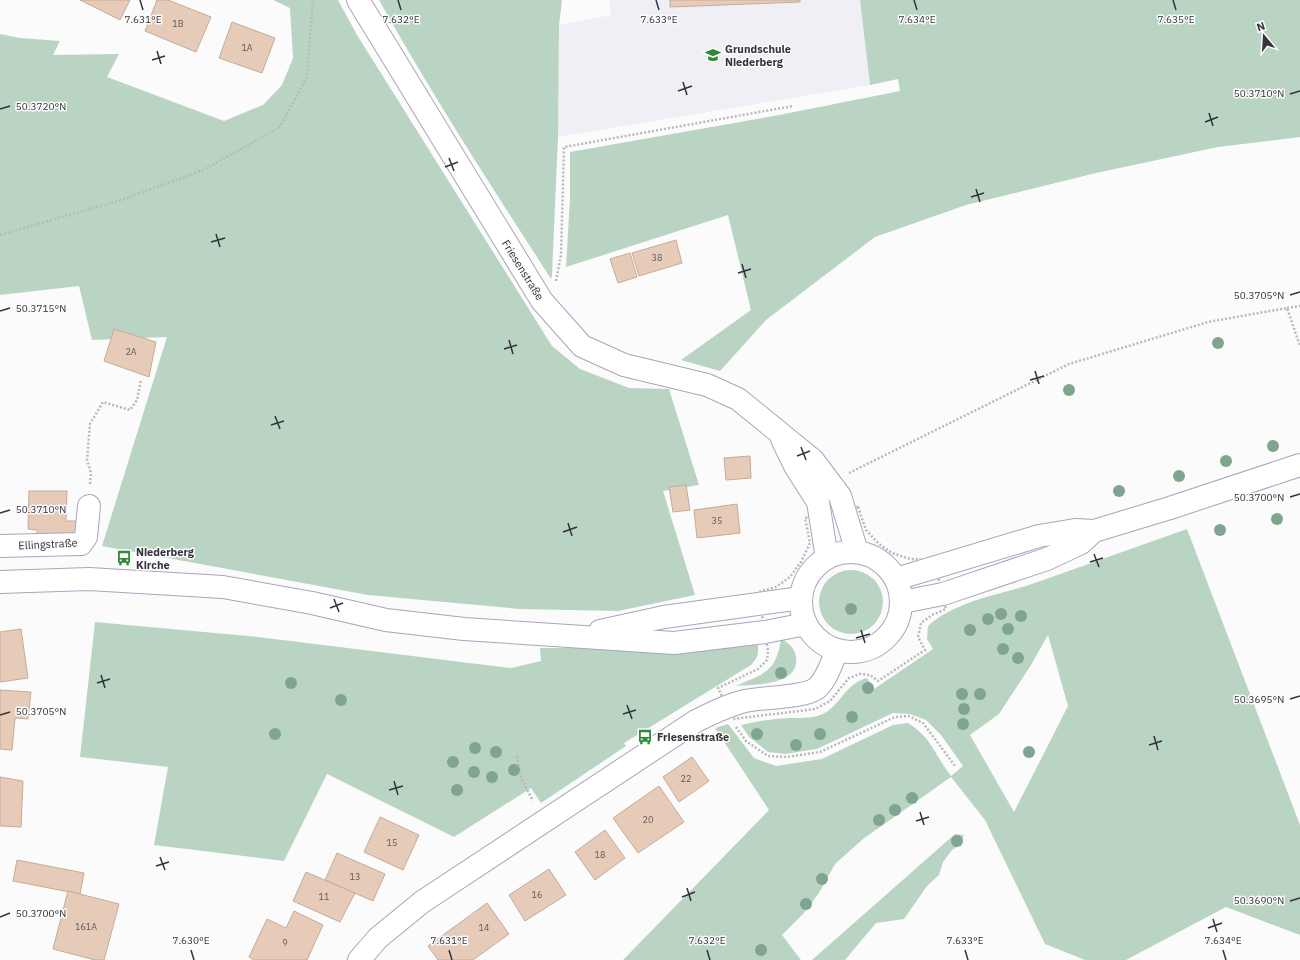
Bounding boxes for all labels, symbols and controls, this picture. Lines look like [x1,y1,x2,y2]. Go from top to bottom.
text: 7.631°E [124,13,162,26]
text: 7.632°E [382,13,420,26]
text: 7.633°E [640,13,678,26]
text: 7.634°E [898,13,936,26]
text: 7.635°E [1157,13,1195,26]
north arrow [1244,16,1284,56]
house number: 1B [172,18,184,29]
text: N [1255,19,1267,34]
house number: 1A [241,42,253,53]
place label: Grundschule Niederberg [725,42,791,69]
school or university icon: Grundschule Niederberg [704,46,722,64]
text: 50.3710°N [1234,87,1284,100]
text: 50.3720°N [16,100,66,113]
street label: Friesenstraße [499,237,547,303]
house number: 38 [652,252,662,263]
text: 50.3705°N [1234,289,1284,302]
text: 50.3715°N [16,302,66,315]
house number: 2A [125,346,137,357]
text: 50.3700°N [1234,491,1284,504]
text: 50.3710°N [16,503,66,516]
house number: 35 [712,515,722,526]
street label: Ellingstraße [18,535,78,553]
place label: Niederberg Kirche [136,545,195,572]
bus stop icon: Niederberg Kirche [115,549,133,567]
text: 50.3695°N [1234,693,1284,706]
text: 50.3705°N [16,705,66,718]
bus stop icon: Friesenstraße [636,728,654,746]
place label: Friesenstraße [657,730,729,744]
house number: 22 [681,773,691,784]
house number: 20 [643,814,653,825]
house number: 15 [387,837,397,848]
house number: 18 [595,849,605,860]
house number: 13 [350,871,360,882]
house number: 16 [532,889,542,900]
house number: 11 [319,891,329,902]
text: 50.3690°N [1234,894,1284,907]
text: 50.3700°N [16,907,66,920]
house number: 161A [75,921,97,932]
house number: 14 [479,922,489,933]
text: 7.630°E [172,934,210,947]
text: 7.631°E [430,934,468,947]
text: 7.632°E [688,934,726,947]
text: 7.633°E [946,934,984,947]
text: 7.634°E [1204,934,1242,947]
house number: 9 [282,937,288,948]

